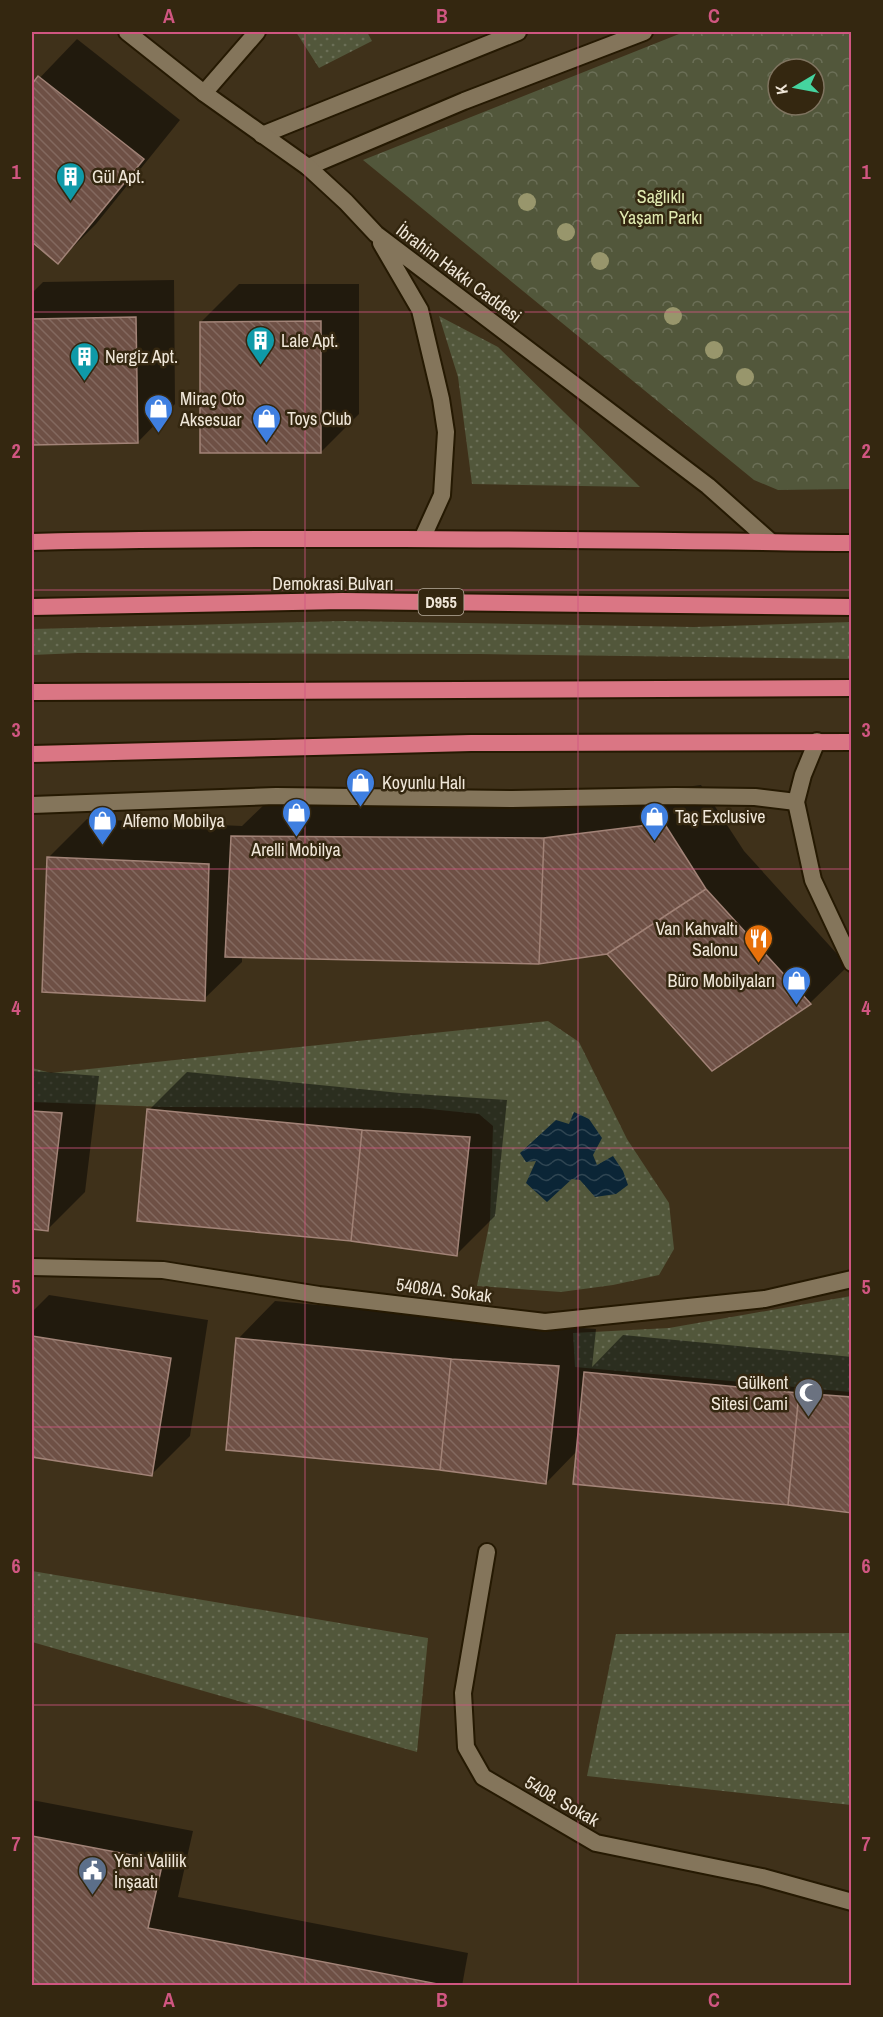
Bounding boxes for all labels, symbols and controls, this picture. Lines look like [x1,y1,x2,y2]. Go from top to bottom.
text: A [163,2,175,29]
text: B [436,2,448,29]
text: C [708,2,720,29]
north arrow [766,57,826,117]
text: K [769,83,793,96]
text: 1 [11,158,21,185]
text: 1 [861,158,871,185]
building icon: Gül Apt. [55,160,87,202]
place label: Gül Apt. [92,164,145,189]
park label: Sağlıklı Yaşam Parkı [619,184,703,230]
street label: İbrahim Hakkı Caddesi [391,218,527,328]
building icon: Lale Apt. [244,324,276,366]
place label: Lale Apt. [281,328,338,353]
building icon: Nergiz Apt. [68,340,100,382]
place label: Nergiz Apt. [105,344,178,369]
place label: Miraç Oto Aksesuar [179,386,245,432]
shop icon: Miraç Oto Aksesuar [143,392,175,434]
shop icon: Toys Club [250,402,282,444]
place label: Toys Club [287,406,352,431]
text: 2 [11,437,21,464]
text: 2 [861,437,871,464]
street label: Demokrasi Bulvarı [272,571,394,596]
road number: D955 [418,589,464,615]
text: 3 [11,716,21,743]
text: 3 [861,716,871,743]
shop icon: Koyunlu Halı [345,766,377,808]
place label: Koyunlu Halı [382,770,466,795]
shop icon: Arelli Mobilya [280,796,312,838]
shop icon: Taç Exclusive [638,800,670,842]
shop icon: Alfemo Mobilya [86,804,118,846]
place label: Taç Exclusive [675,804,766,829]
place label: Alfemo Mobilya [122,808,225,833]
place label: Arelli Mobilya [250,837,341,862]
place label: Van Kahvaltı Salonu [655,916,738,962]
restaurant icon: Van Kahvaltı Salonu [743,922,775,964]
shop icon: Büro Mobilyaları [780,964,812,1006]
place label: Büro Mobilyaları [668,968,775,993]
text: 4 [11,994,21,1021]
text: 4 [861,994,871,1021]
street label: 5408/A. Sokak [395,1272,494,1308]
text: 5 [11,1273,21,1300]
text: 5 [861,1273,871,1300]
place label: Gülkent Sitesi Cami [711,1370,788,1416]
mosque icon: Gülkent Sitesi Cami [793,1376,825,1418]
text: 6 [11,1552,21,1579]
text: 6 [861,1552,871,1579]
street label: 5408. Sokak [520,1770,604,1833]
text: 7 [11,1830,21,1857]
text: 7 [861,1830,871,1857]
place label: Yeni Valilik İnşaatı [114,1848,187,1894]
public building icon: Yeni Valilik İnşaatı [77,1854,109,1896]
text: A [163,1986,175,2013]
text: B [436,1986,448,2013]
text: C [708,1986,720,2013]

